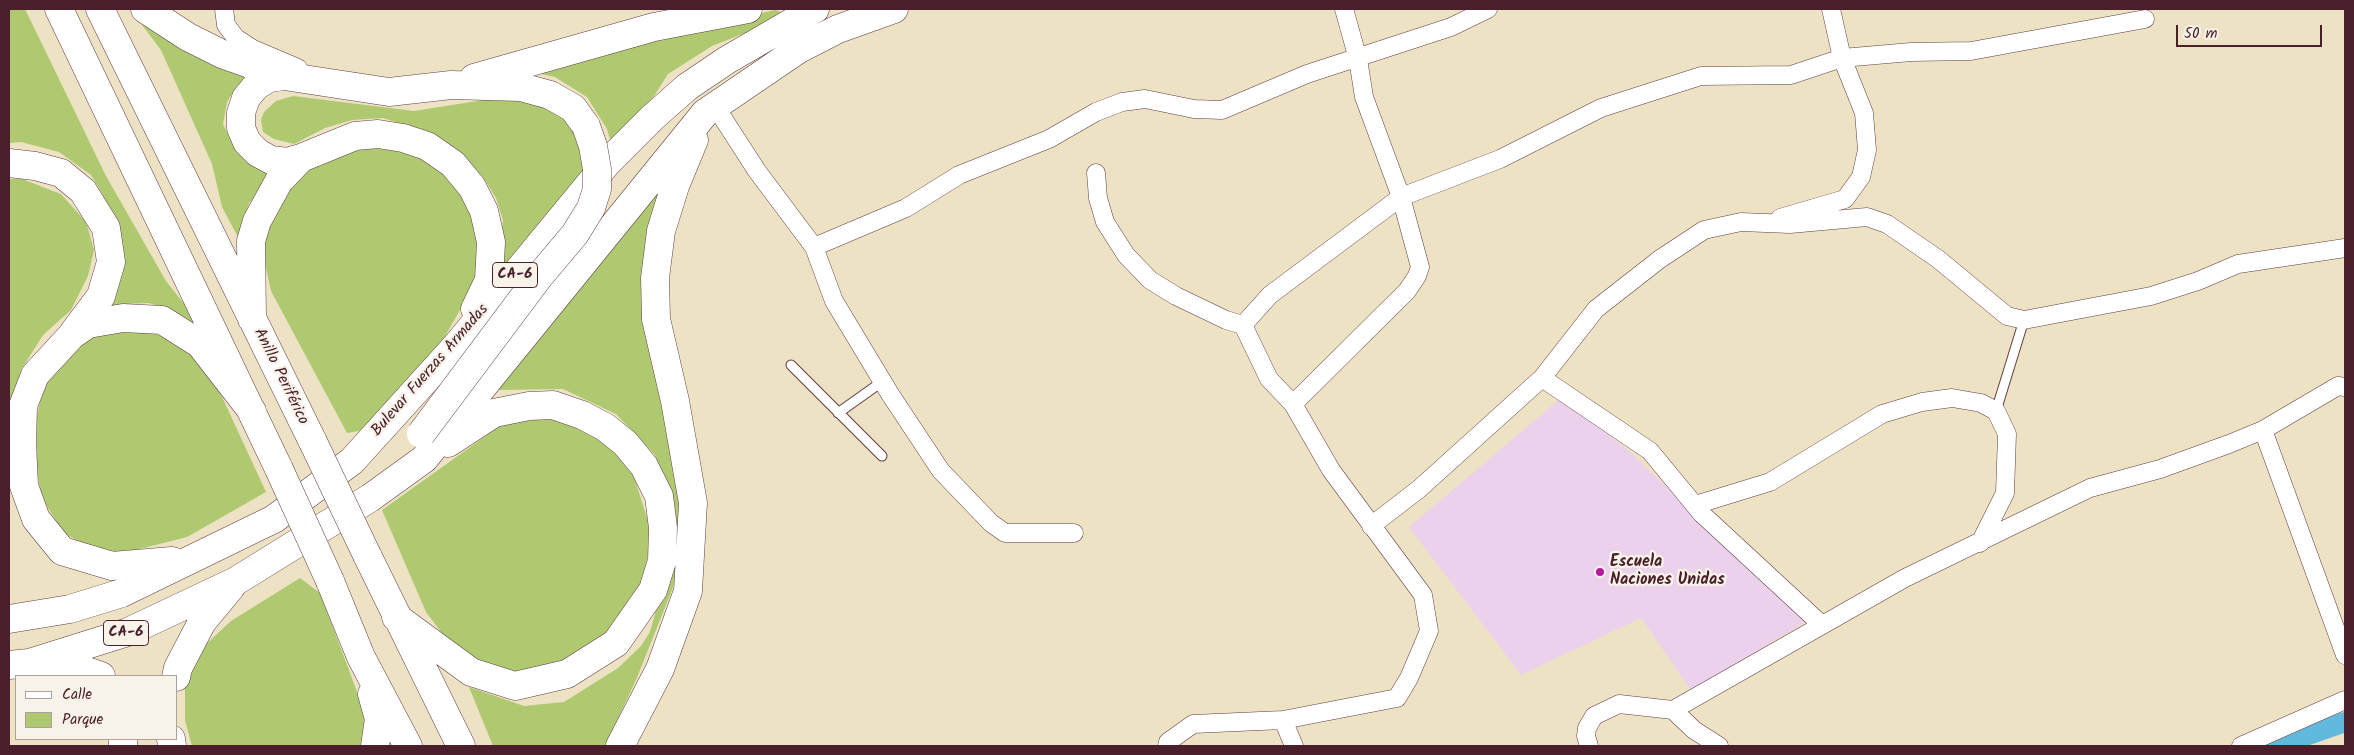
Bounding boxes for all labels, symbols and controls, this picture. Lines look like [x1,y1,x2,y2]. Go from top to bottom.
scale bar [2179,15,2325,47]
text: 50 m [2184,22,2218,46]
road number: CA-6 [492,262,538,288]
street label: Bulevar Fuerzas Armadas [368,301,494,441]
street label: Anillo Periférico [248,326,312,428]
place label: Escuela Naciones Unidas [1610,553,1725,591]
marker: Escuela Naciones Unidas [1594,566,1606,578]
road number: CA-6 [104,620,148,646]
legend [15,675,178,740]
text: Calle [62,683,92,707]
text: Parque [62,708,103,732]

